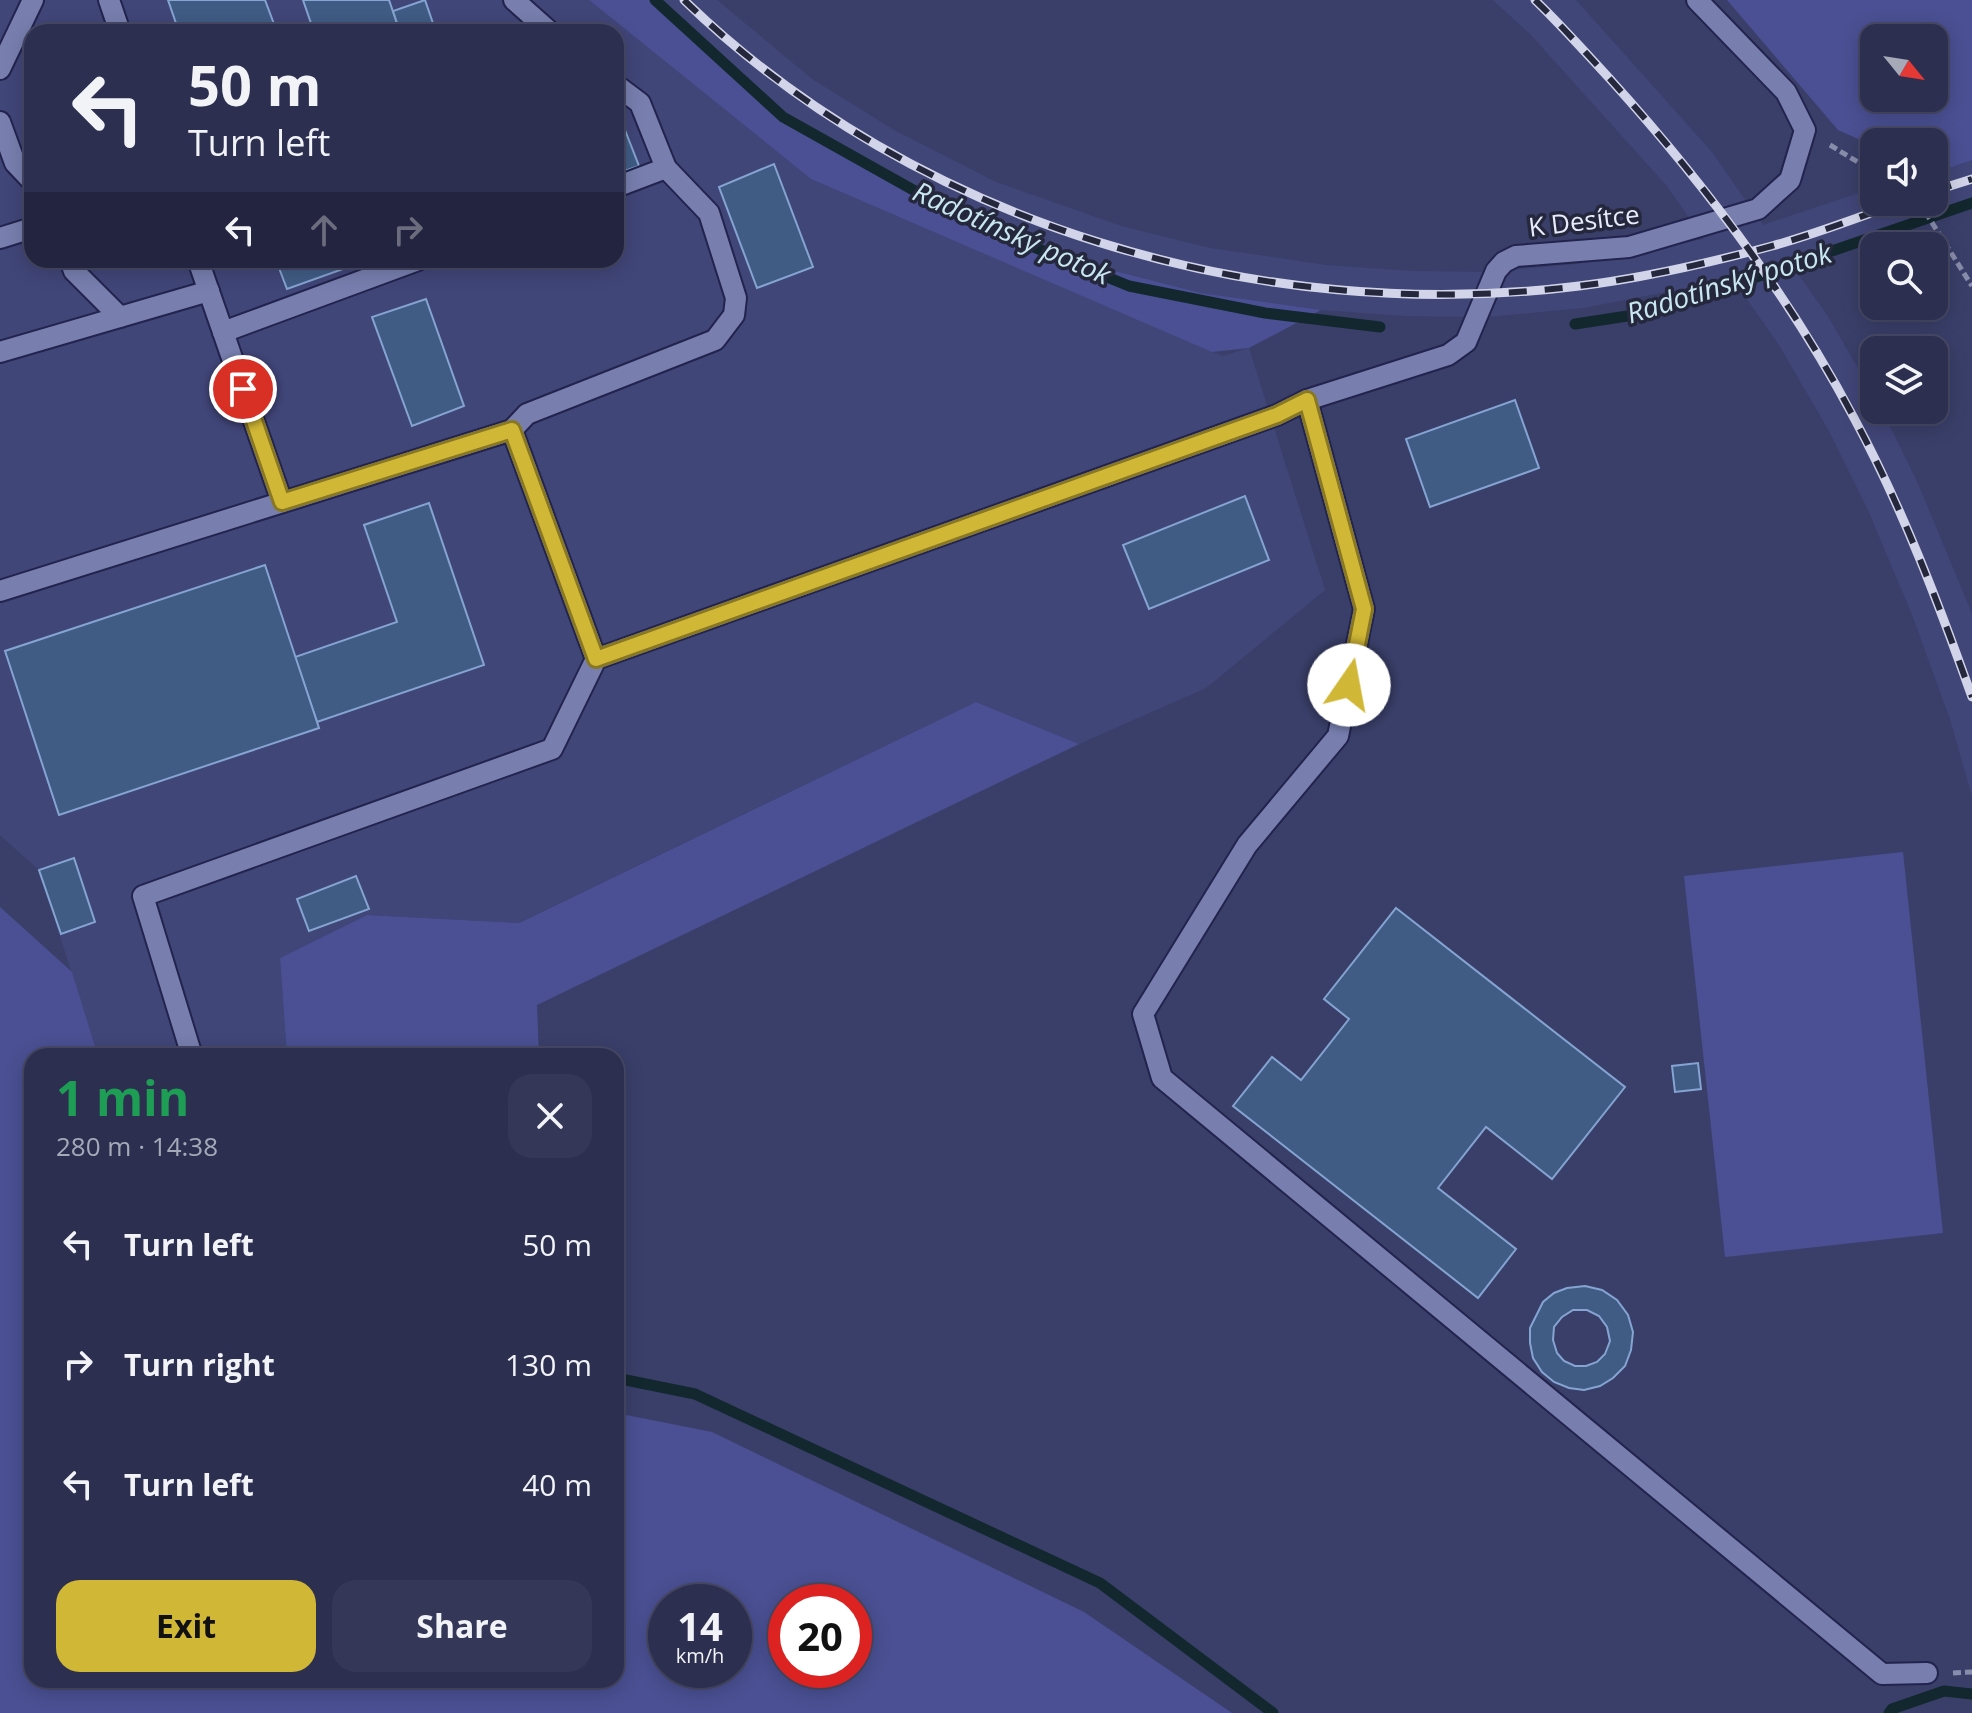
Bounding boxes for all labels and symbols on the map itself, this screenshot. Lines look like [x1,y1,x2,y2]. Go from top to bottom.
north arrow [1860,24,1948,112]
water label: Radotínský potok [908,171,1119,293]
street label: K Desítce [1526,195,1641,245]
water label: Radotínský potok [1621,232,1837,331]
pin [209,355,277,423]
position arrow [1307,643,1391,727]
speed limit sign: 20 [768,1584,872,1688]

